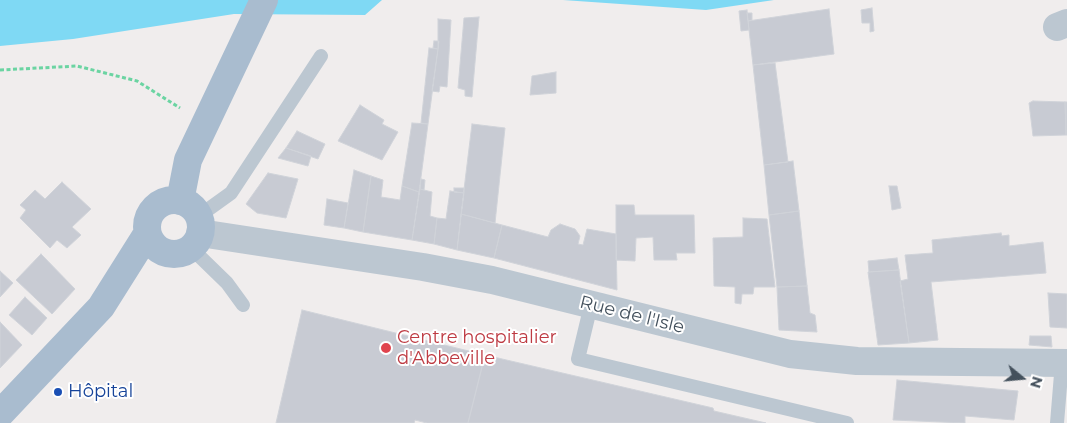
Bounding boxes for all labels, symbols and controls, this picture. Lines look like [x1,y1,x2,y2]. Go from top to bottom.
street label: Rue de l'Isle [578,292,686,338]
place label: Centre hospitalier d'Abbeville [397,327,557,369]
marker: Centre hospitalier d'Abbeville [379,341,393,355]
north arrow [997,353,1047,403]
text: N [1026,374,1047,390]
place label: Hôpital [68,381,133,403]
marker: Hôpital [52,386,64,398]

